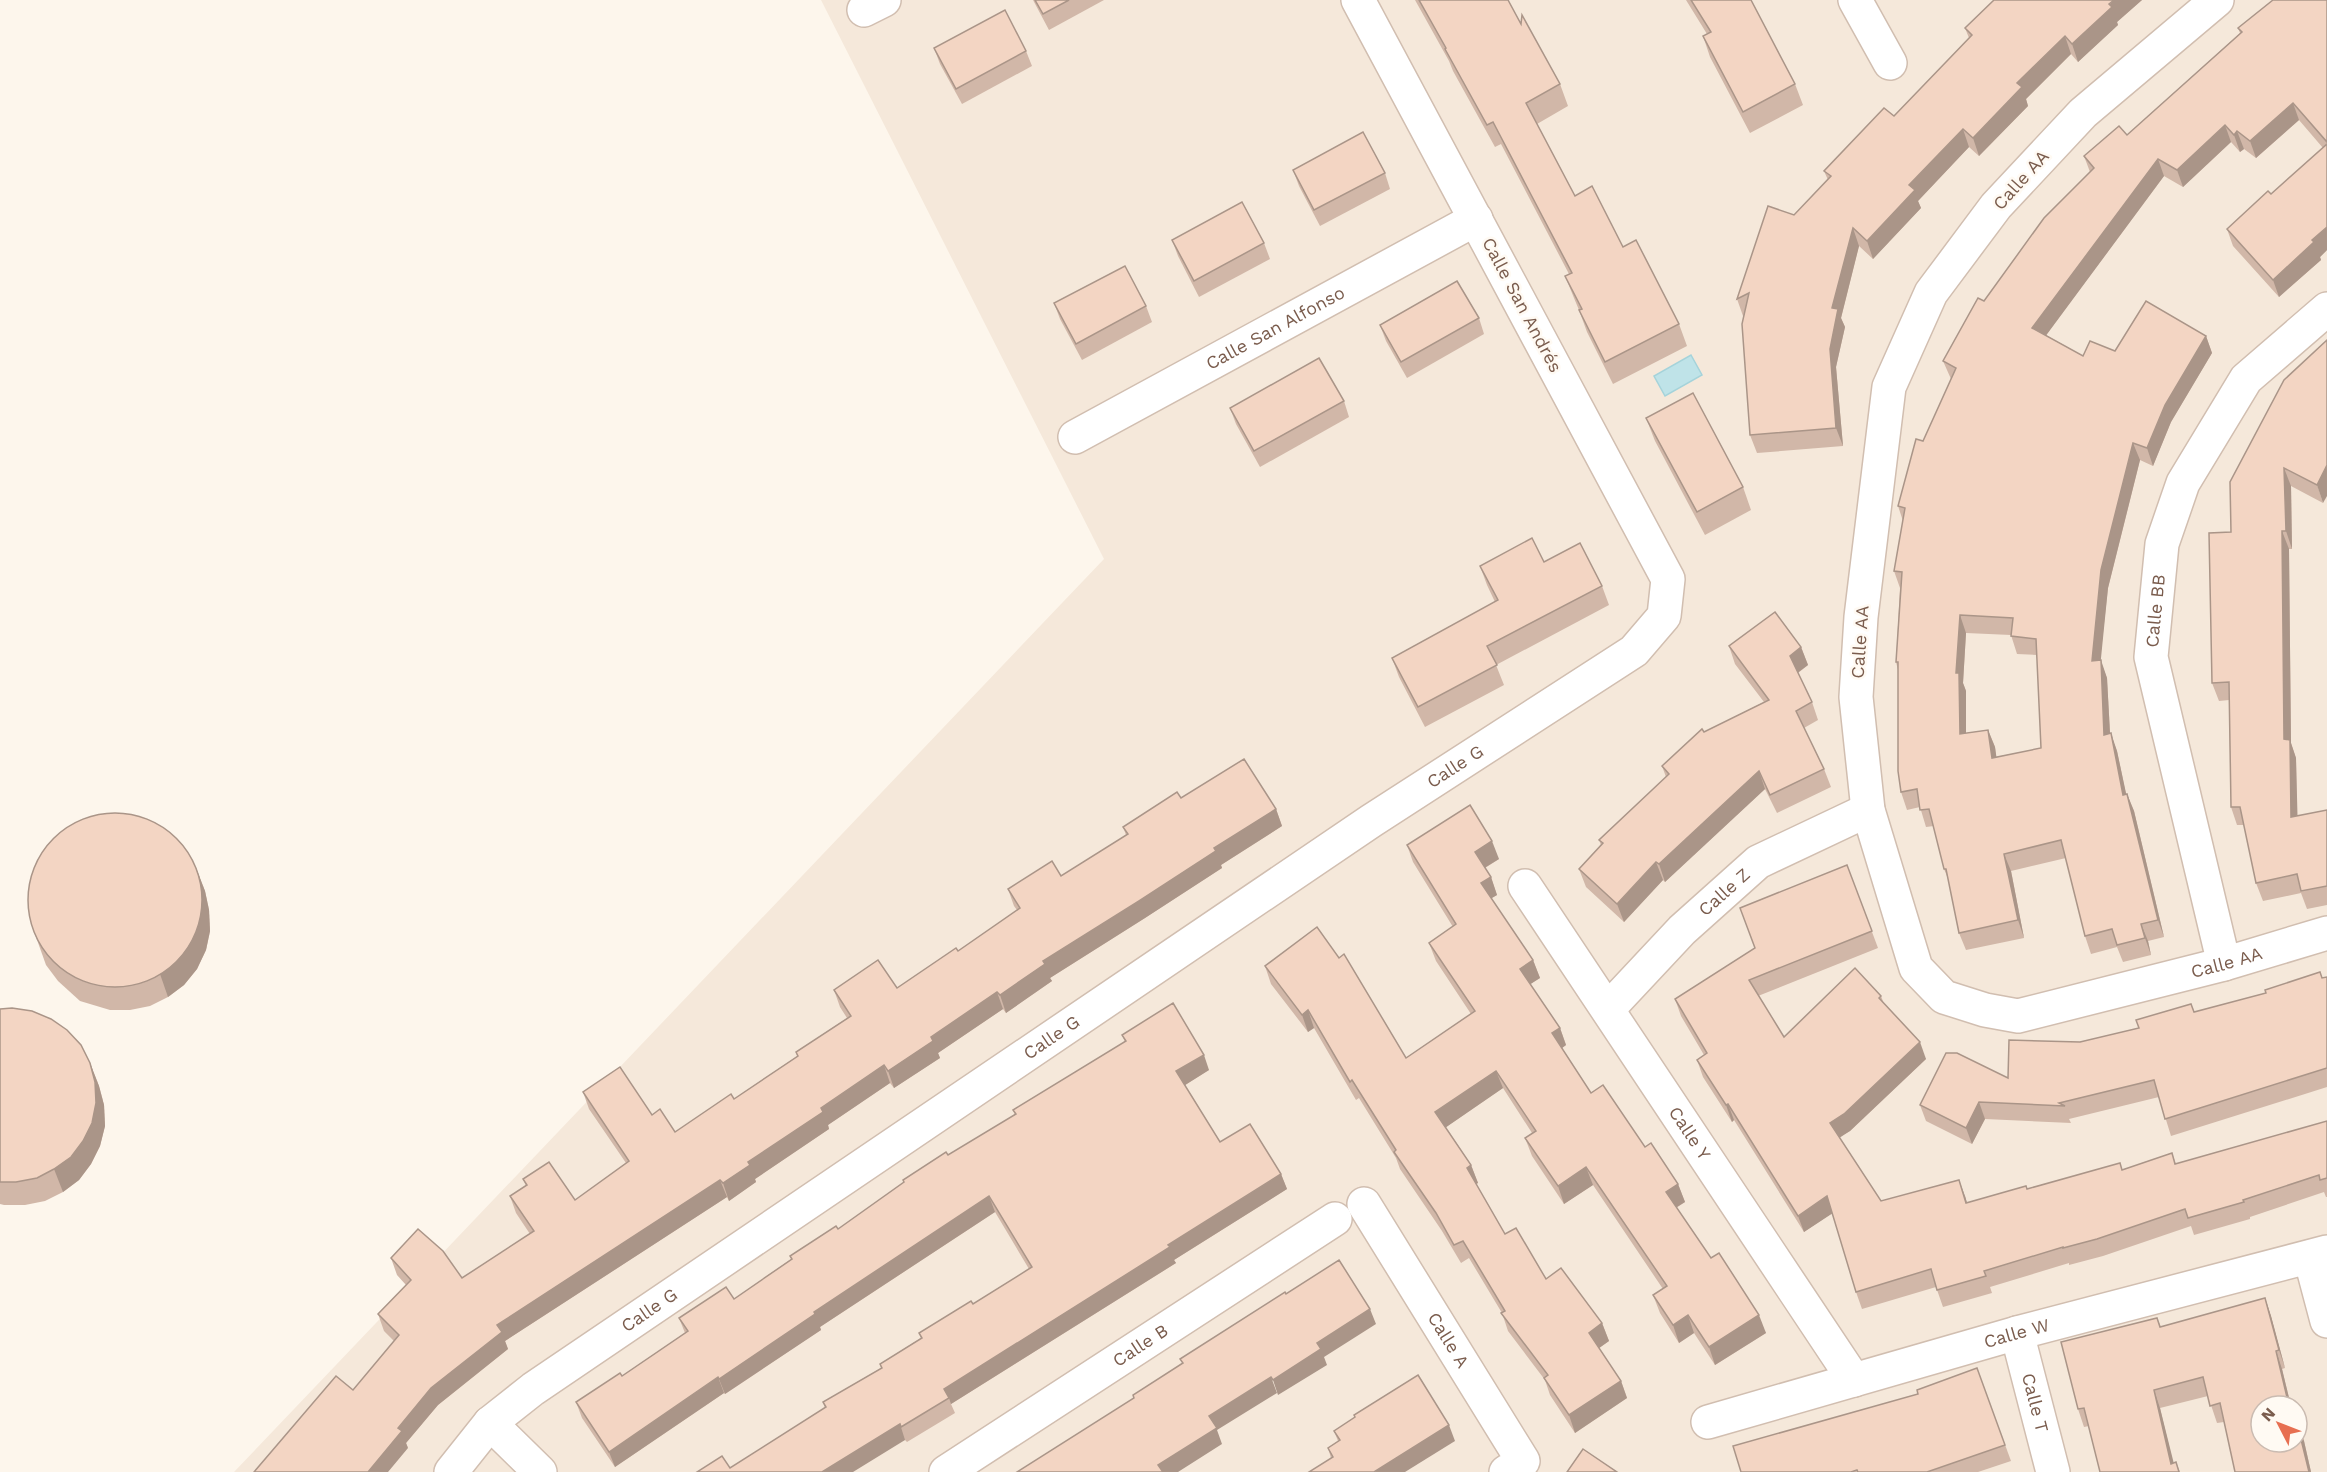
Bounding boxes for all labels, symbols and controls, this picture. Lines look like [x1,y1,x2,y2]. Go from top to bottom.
street label: Calle AA [1988,145,2053,214]
street label: Calle San Andrés [1478,234,1567,376]
street label: Calle San Alfonso [1202,281,1348,374]
street label: Calle BB [2141,573,2169,648]
street label: Calle AA [1846,605,1873,679]
street label: Calle G [1423,740,1487,792]
street label: Calle Z [1694,863,1754,920]
street label: Calle AA [2189,942,2265,982]
street label: Calle G [1019,1011,1083,1063]
street label: Calle Y [1665,1102,1716,1164]
street label: Calle G [617,1283,681,1336]
street label: Calle A [1424,1308,1474,1371]
street label: Calle W [1981,1314,2051,1352]
street label: Calle B [1109,1319,1172,1371]
street label: Calle T [2018,1371,2053,1435]
north arrow [2249,1394,2309,1454]
text: N [2257,1404,2279,1425]

